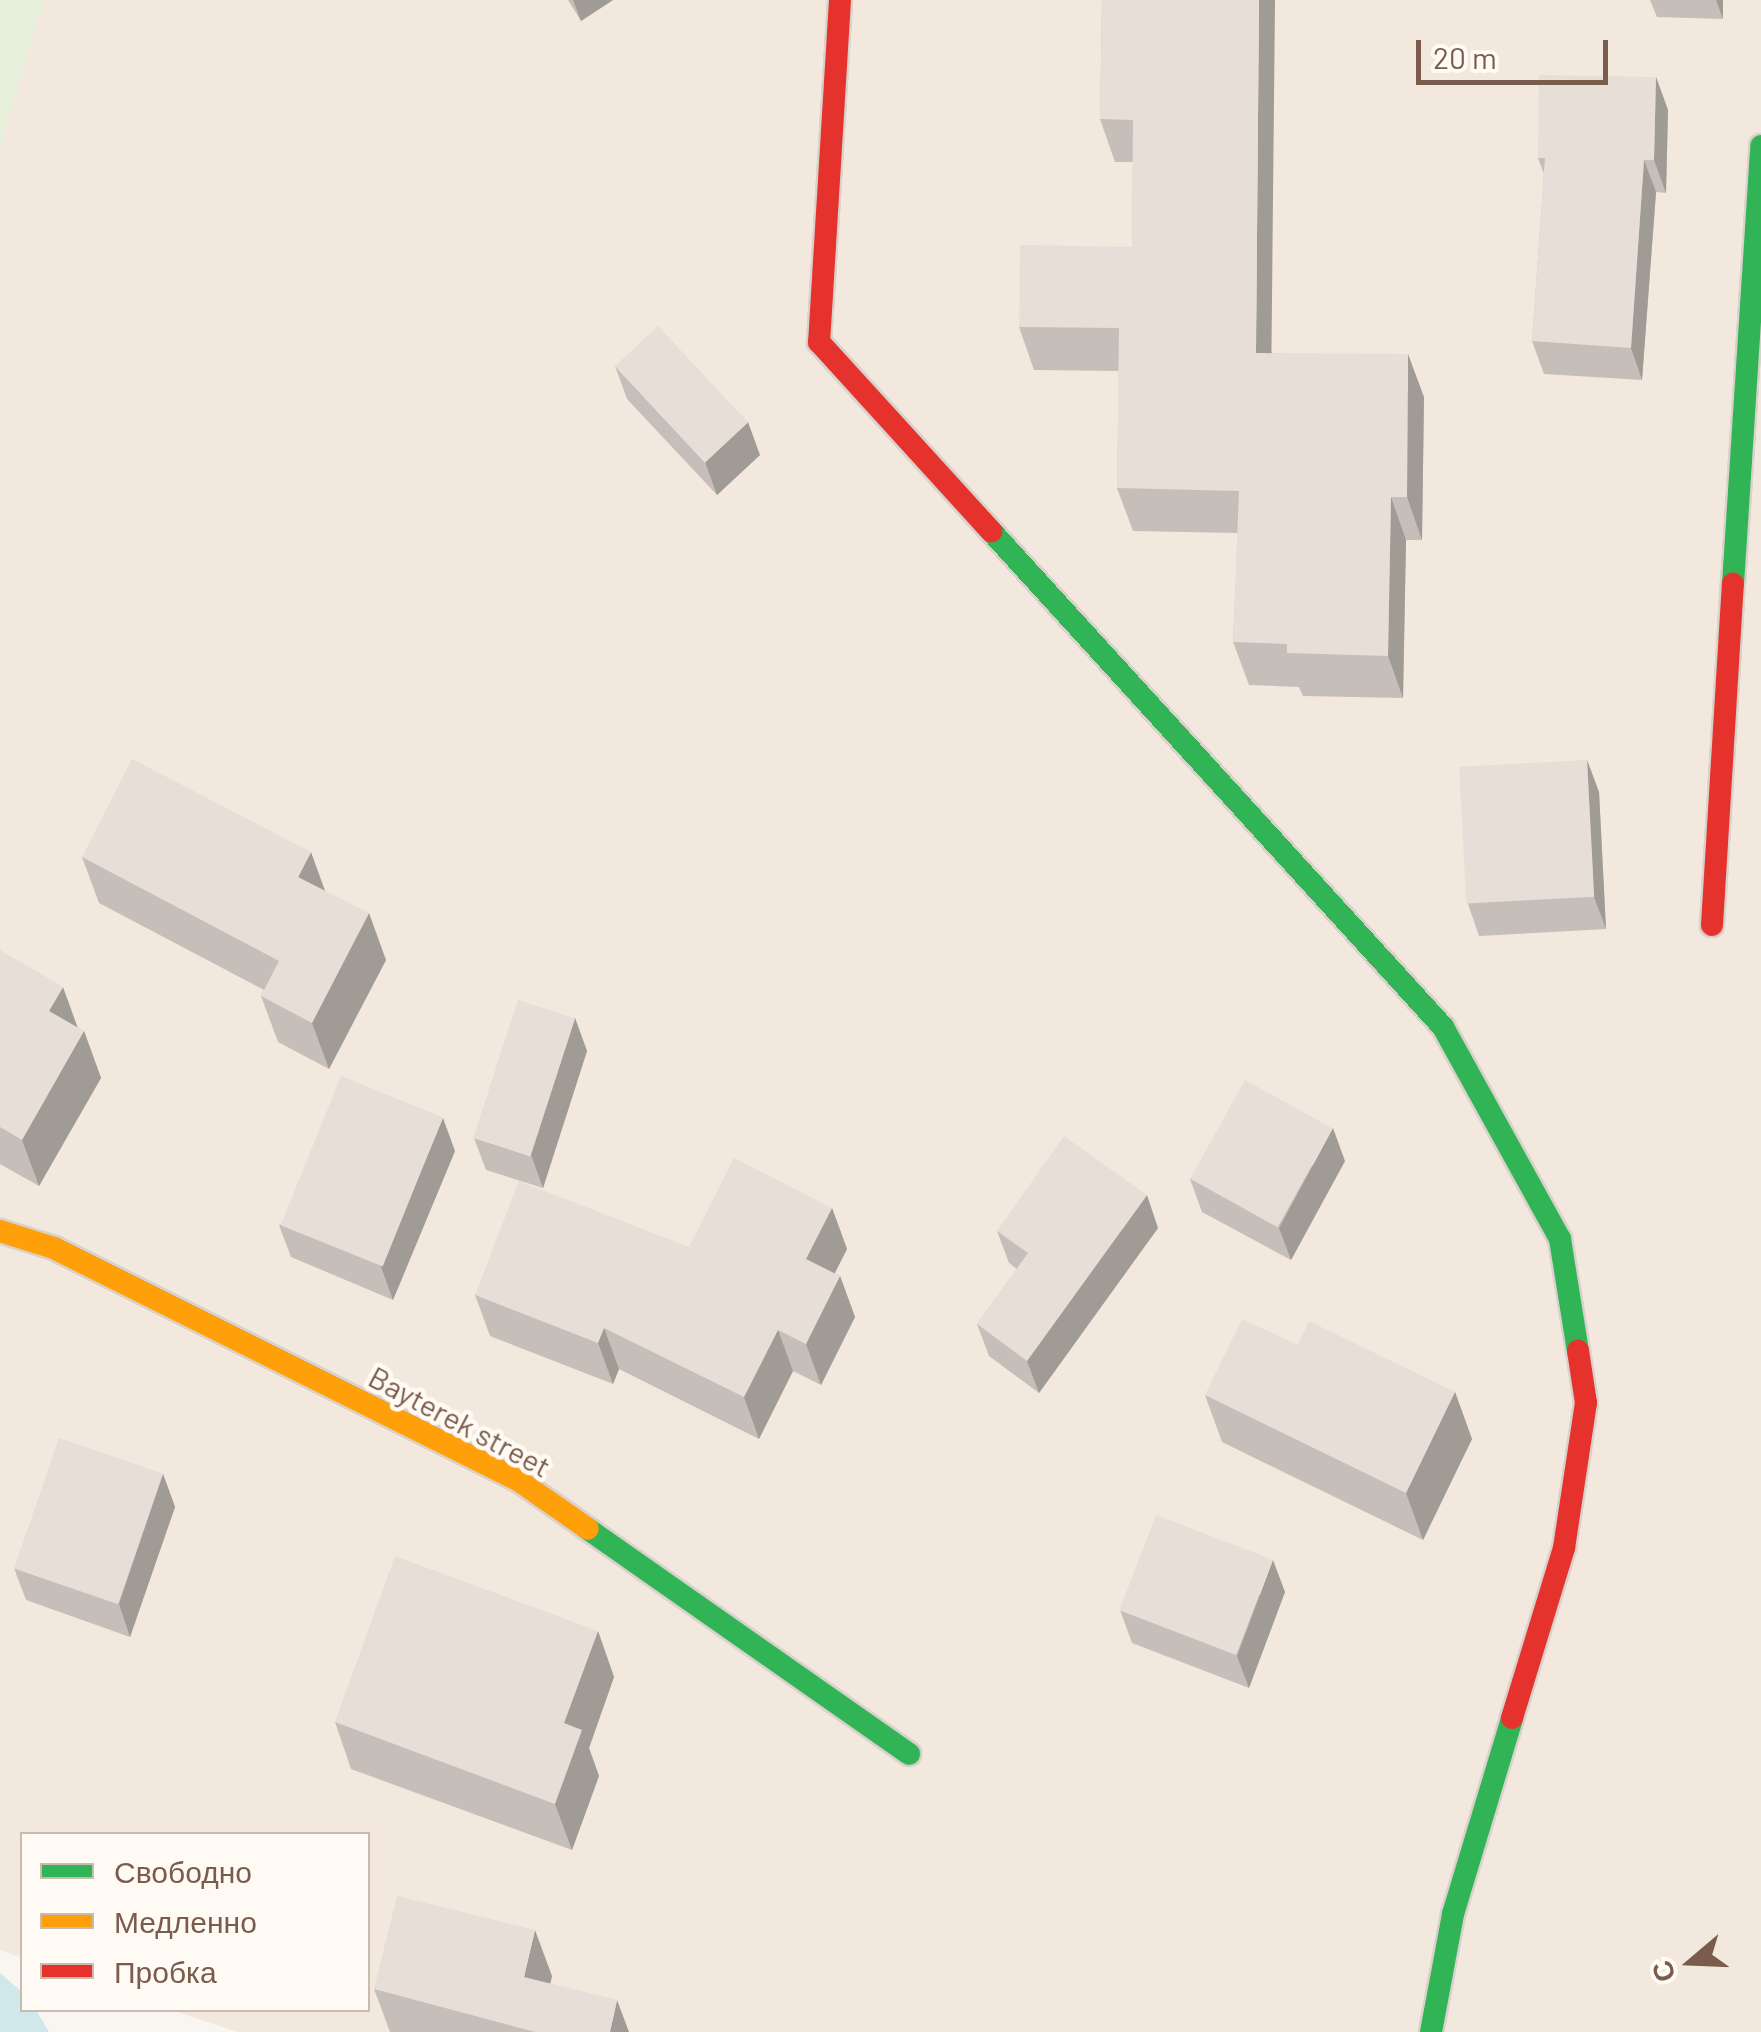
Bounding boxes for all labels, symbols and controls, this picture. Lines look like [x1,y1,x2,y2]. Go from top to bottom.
scale bar [1421,20,1614,82]
text: 20 m [1433,39,1497,75]
street label: Bayterek street [363,1358,557,1484]
legend [20,1832,370,2012]
text: Свободно [114,1853,252,1889]
text: Медленно [114,1903,257,1939]
north arrow [1641,1912,1741,2012]
text: Пробка [114,1953,217,1989]
text: С [1643,1957,1682,1987]

